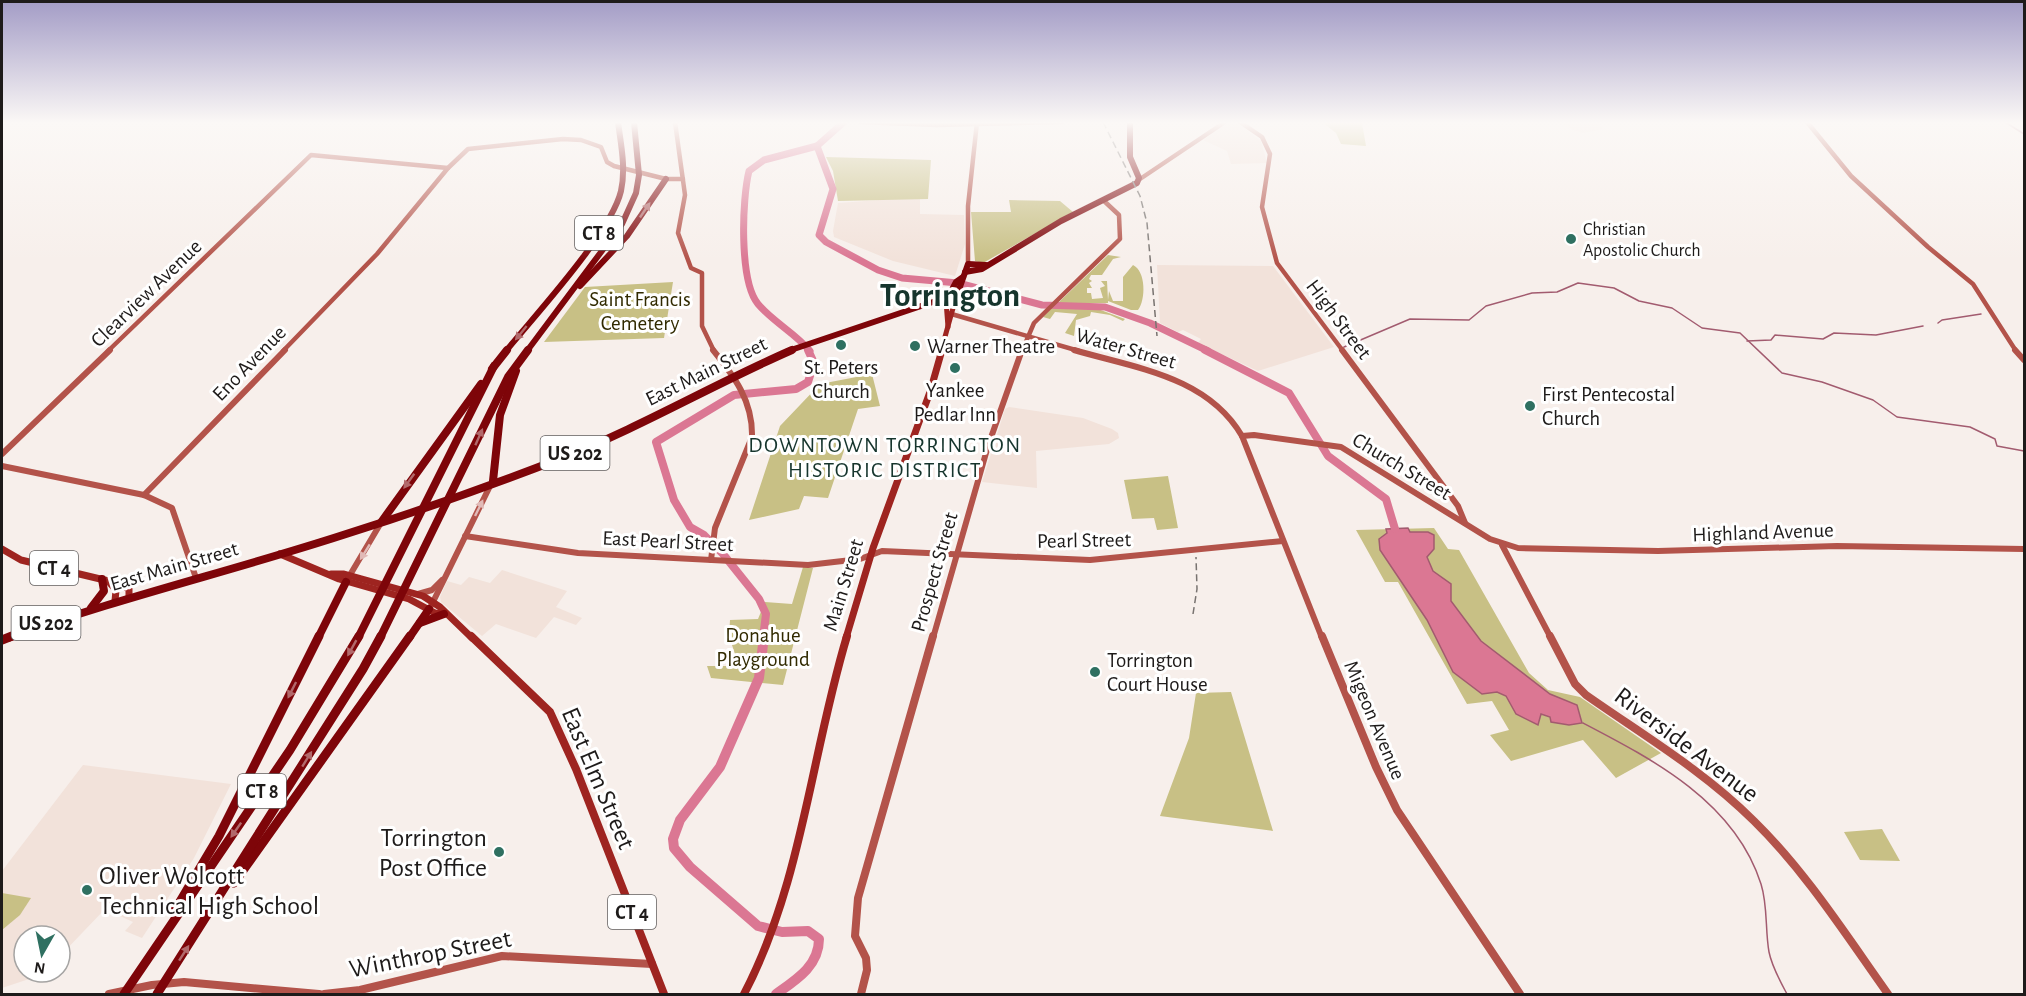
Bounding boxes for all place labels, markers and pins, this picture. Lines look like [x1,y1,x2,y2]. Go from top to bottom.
place label: Christian Apostolic Church [1583,221,1701,260]
marker: Christian Apostolic Church [1564,232,1578,246]
place label: Warner Theatre [927,336,1055,357]
marker: St. Peters Church [834,338,848,352]
marker: Warner Theatre [908,339,922,353]
place label: St. Peters Church [804,357,878,402]
marker: Yankee Pedlar Inn [948,361,962,375]
place label: Yankee Pedlar Inn [914,380,996,425]
place label: First Pentecostal Church [1542,384,1675,429]
marker: First Pentecostal Church [1523,399,1537,413]
place label: Torrington Court House [1107,650,1208,695]
marker: Torrington Court House [1088,665,1102,679]
place label: Torrington Post Office [379,825,487,881]
marker: Torrington Post Office [492,845,506,859]
place label: Oliver Wolcott Technical High School [99,863,319,919]
marker: Oliver Wolcott Technical High School [80,883,94,897]

